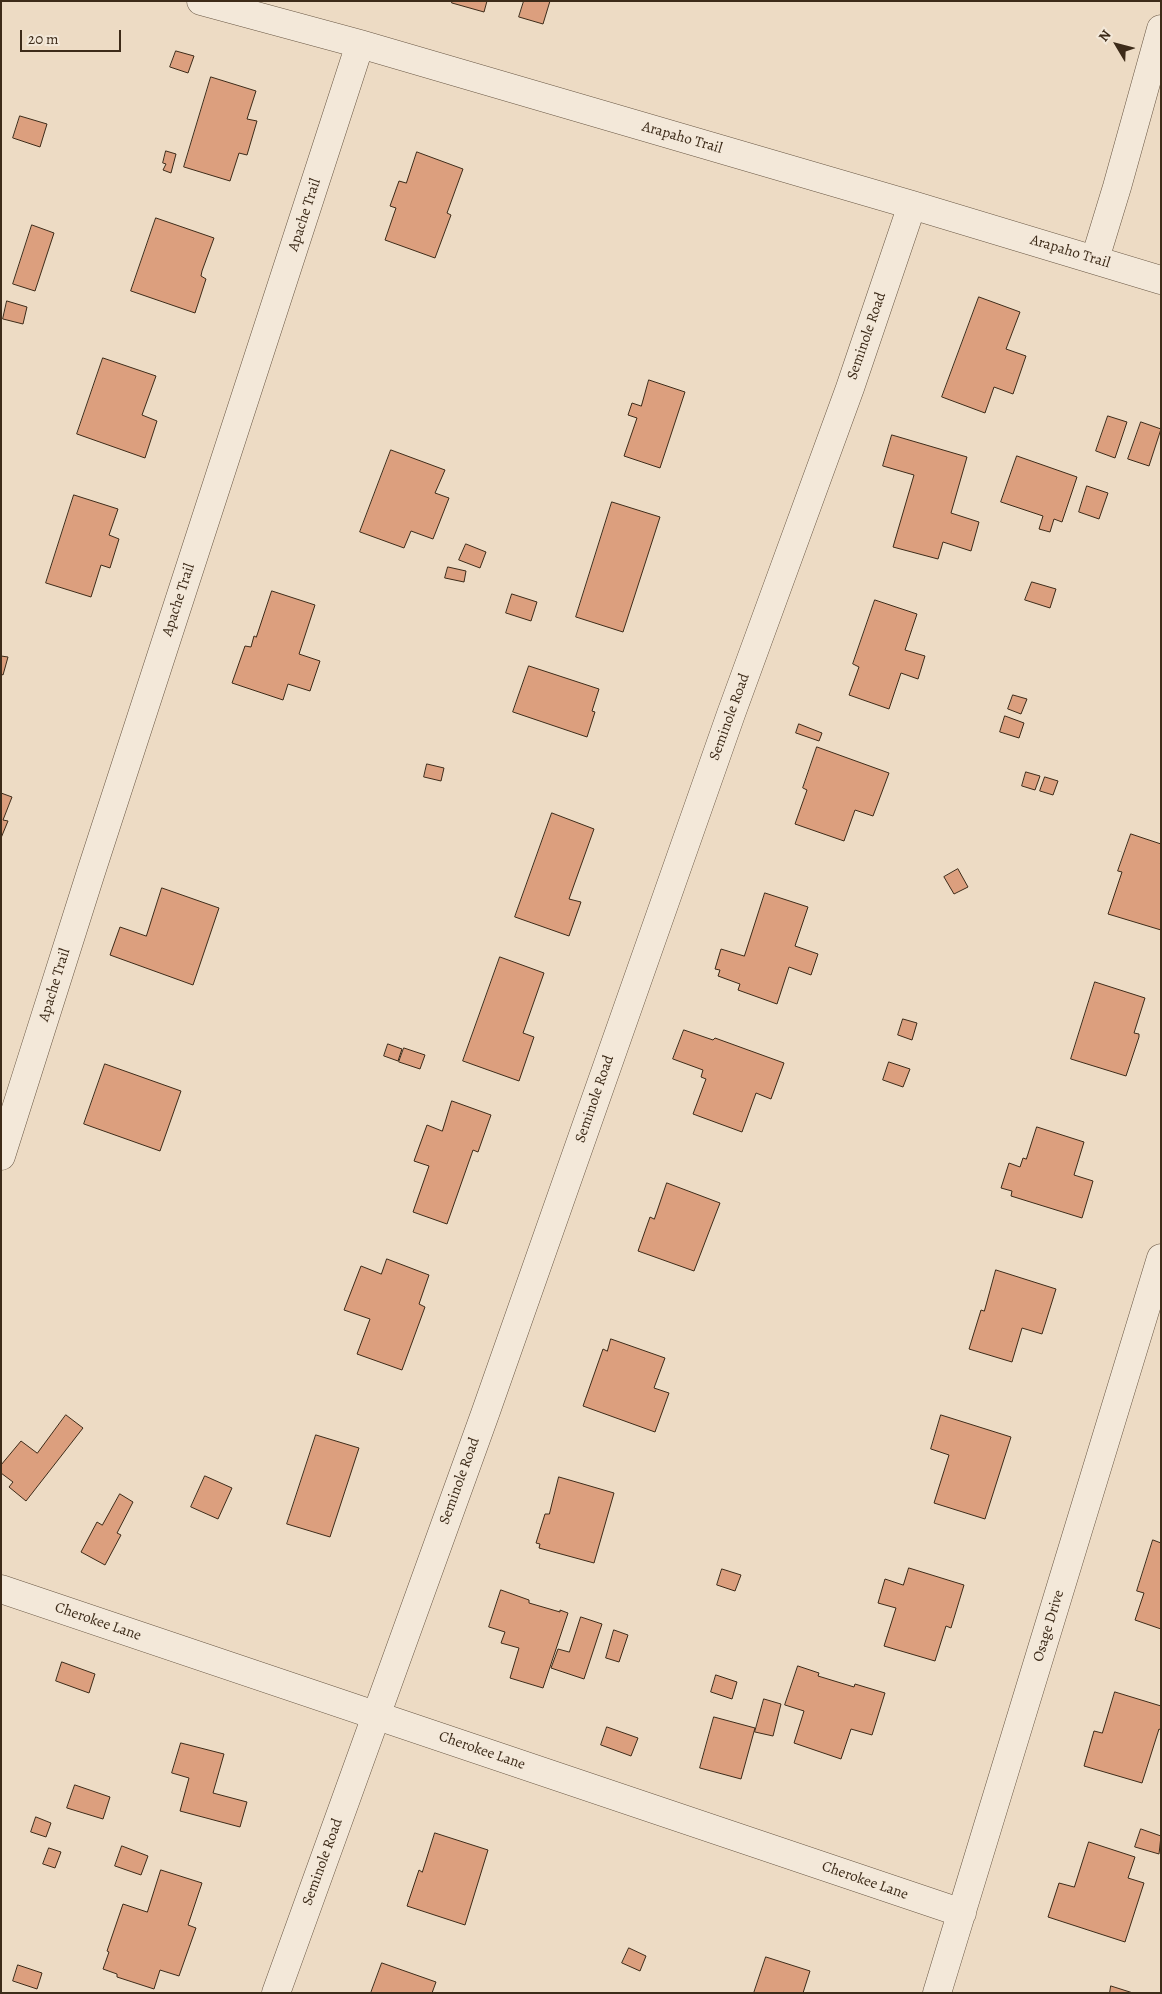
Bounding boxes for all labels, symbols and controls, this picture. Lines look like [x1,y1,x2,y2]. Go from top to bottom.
scale bar [22,20,124,52]
north arrow [1092,20,1142,70]
text: N [1094,26,1115,45]
text: 20 m [28,29,59,49]
street label: Arapaho Trail [640,118,724,158]
street label: Apache Trail [285,176,325,254]
street label: Arapaho Trail [1028,231,1112,273]
street label: Seminole Road [844,290,890,382]
street label: Apache Trail [159,561,199,639]
street label: Seminole Road [706,671,754,763]
street label: Apache Trail [35,946,75,1024]
street label: Seminole Road [572,1053,618,1145]
street label: Seminole Road [436,1435,484,1527]
street label: Osage Drive [1030,1588,1068,1664]
street label: Cherokee Lane [52,1599,144,1645]
street label: Cherokee Lane [436,1728,528,1774]
street label: Seminole Road [299,1816,347,1908]
street label: Cherokee Lane [819,1858,911,1904]

